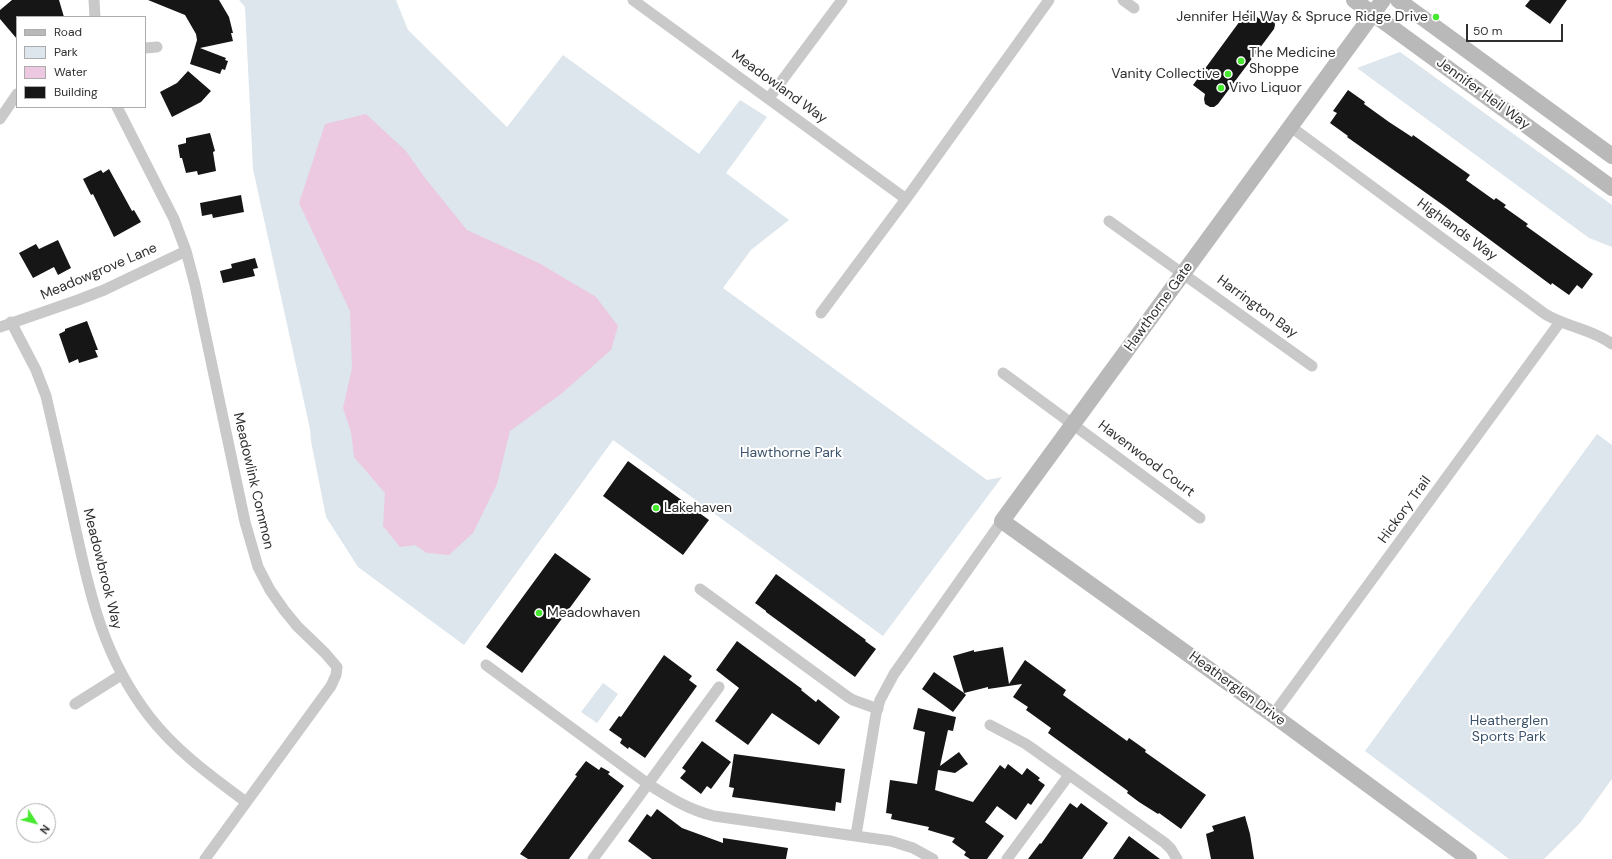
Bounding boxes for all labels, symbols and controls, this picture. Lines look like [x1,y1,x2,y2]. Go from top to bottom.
place label: Jennifer Heil Way & Spruce Ridge Drive [1176,9,1428,25]
marker: Jennifer Heil Way & Spruce Ridge Drive [1431,12,1441,22]
legend [16,16,146,108]
scale bar [1468,16,1565,42]
text: 50 m [1473,23,1502,39]
text: Road [54,24,82,40]
text: Park [54,44,78,60]
place label: The Medicine Shoppe [1249,45,1336,78]
street label: Meadowland Way [728,47,830,127]
street label: Jennifer Heil Way [1433,54,1533,134]
marker: The Medicine Shoppe [1236,56,1246,66]
text: Water [54,64,87,80]
place label: Vanity Collective [1111,66,1220,82]
marker: Vanity Collective [1223,69,1233,79]
place label: Vivo Liquor [1229,80,1302,96]
marker: Vivo Liquor [1216,83,1226,93]
text: Building [54,84,98,100]
street label: Highlands Way [1414,195,1500,265]
street label: Meadowgrove Lane [38,240,160,304]
street label: Hawthorne Gate [1121,259,1197,355]
street label: Harrington Bay [1213,272,1301,342]
street label: Meadowlink Common [229,411,277,551]
street label: Havenwood Court [1094,417,1198,501]
park label: Hawthorne Park [740,445,842,461]
street label: Hickory Trail [1375,473,1435,547]
place label: Lakehaven [664,500,732,516]
marker: Lakehaven [651,503,661,513]
street label: Meadowbrook Way [79,507,125,631]
place label: Meadowhaven [547,605,640,621]
marker: Meadowhaven [534,608,544,618]
street label: Heatherglen Drive [1185,648,1289,730]
park label: Heatherglen Sports Park [1470,713,1548,746]
north arrow [16,803,56,843]
text: N [37,822,53,837]

